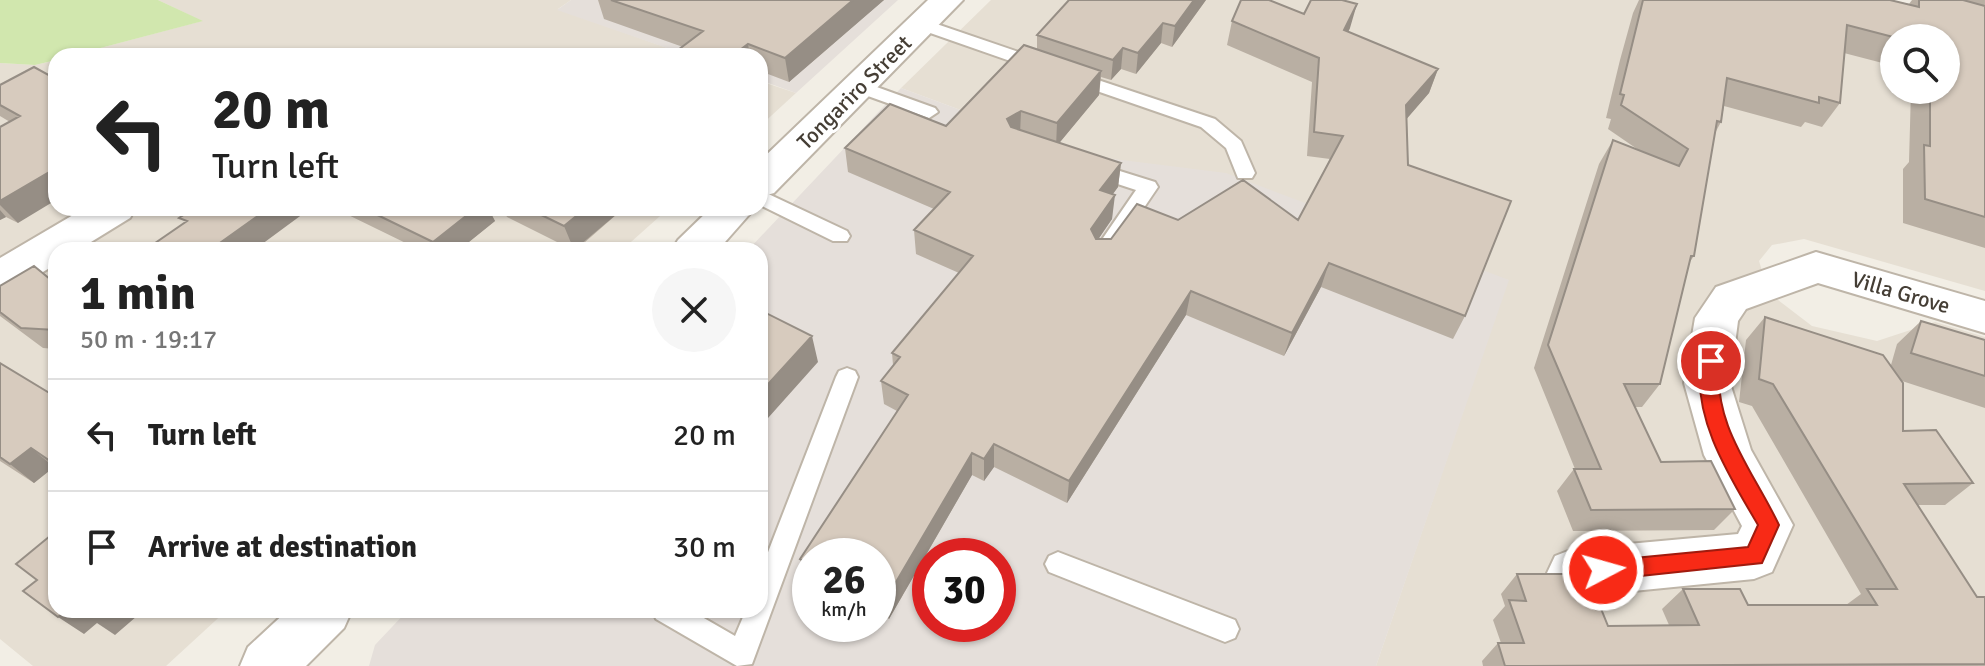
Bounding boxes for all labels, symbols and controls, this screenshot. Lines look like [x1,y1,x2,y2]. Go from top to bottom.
map controls [1880,24,1960,104]
button: search [1880,24,1960,104]
street label: Tongariro Street [791,29,917,155]
text: 20 m [212,75,330,144]
icon: left [80,80,184,184]
text: Turn left [212,144,339,189]
text: 1 min [80,264,196,323]
street label: Villa Grove [1849,266,1953,319]
button: close [652,268,736,352]
text: 50 m · 19:17 [80,324,217,356]
pin [1677,327,1745,395]
icon: arrive [1689,339,1733,383]
icon: left [80,413,124,457]
text: Turn left [148,417,257,454]
text: 20 m [673,417,736,454]
icon: arrive [80,525,124,569]
position arrow [1561,528,1645,612]
text: Arrive at destination [148,529,417,566]
text: 30 m [673,529,736,566]
speed limit sign: 30 [912,538,1016,642]
text: 26 [822,555,866,605]
text: km/h [821,597,867,622]

